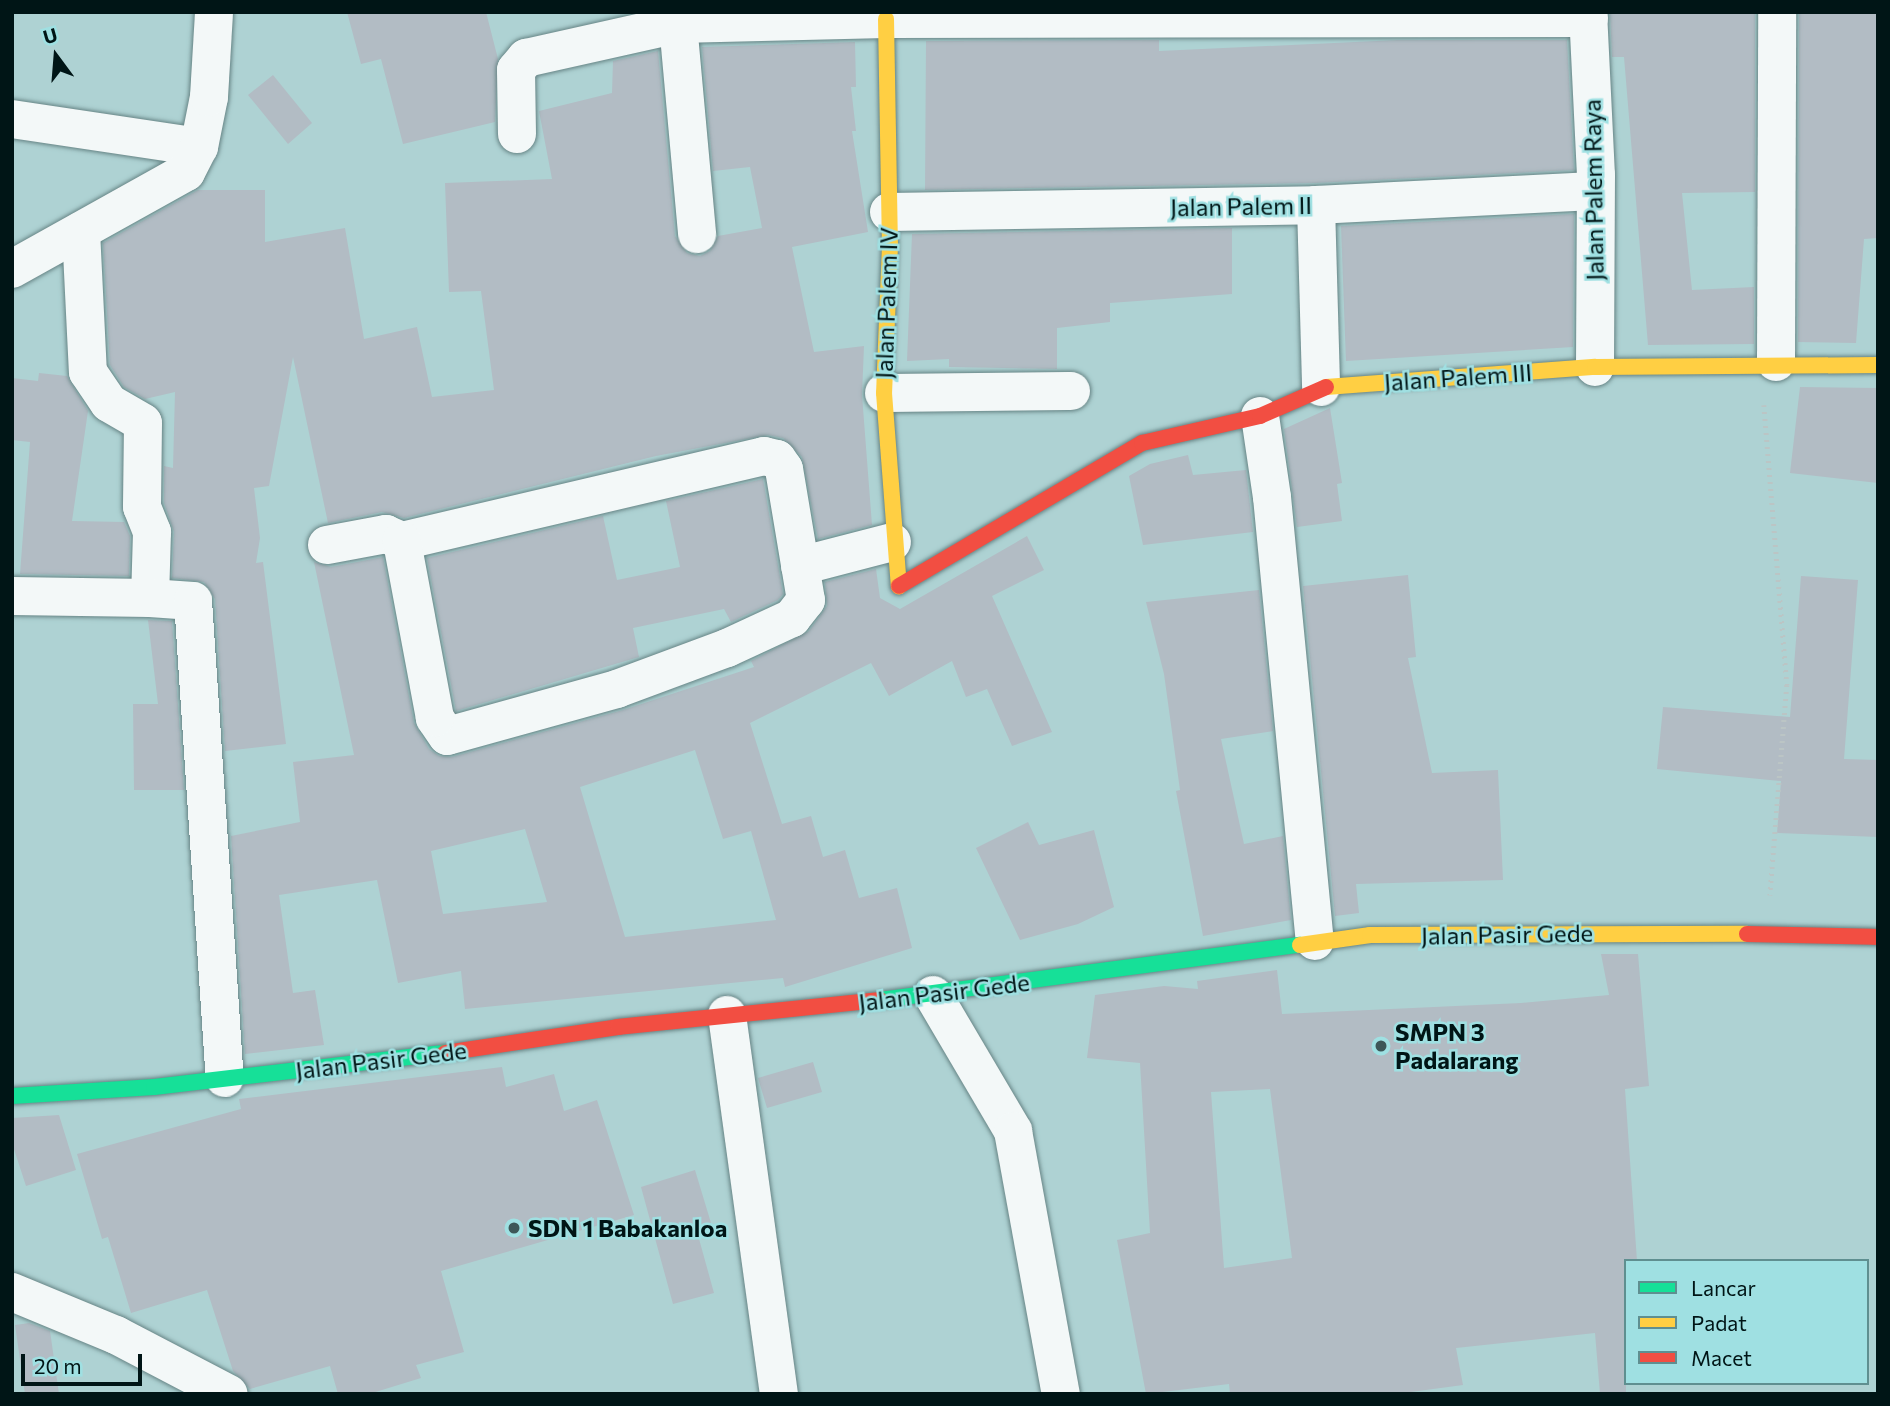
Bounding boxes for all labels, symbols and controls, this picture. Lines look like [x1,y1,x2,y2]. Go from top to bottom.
north arrow [21,21,91,91]
text: U [40,22,60,48]
street label: Jalan Palem Raya [1577,99,1609,281]
street label: Jalan Palem II [1170,190,1312,222]
street label: Jalan Palem IV [869,227,903,379]
street label: Jalan Palem III [1383,357,1533,397]
street label: Jalan Pasir Gede [1421,918,1593,950]
street label: Jalan Pasir Gede [857,967,1031,1017]
place label: SMPN 3 Padalarang [1395,1018,1518,1074]
street label: Jalan Pasir Gede [294,1035,468,1085]
marker: SMPN 3 Padalarang [1373,1038,1389,1054]
place label: SDN 1 Babakanloa [528,1214,727,1242]
marker: SDN 1 Babakanloa [506,1220,522,1236]
legend [1624,1259,1869,1385]
text: Lancar [1691,1275,1756,1300]
text: Padat [1691,1310,1747,1335]
scale bar [24,1340,145,1384]
text: Macet [1691,1345,1752,1370]
text: 20 m [34,1353,82,1378]

